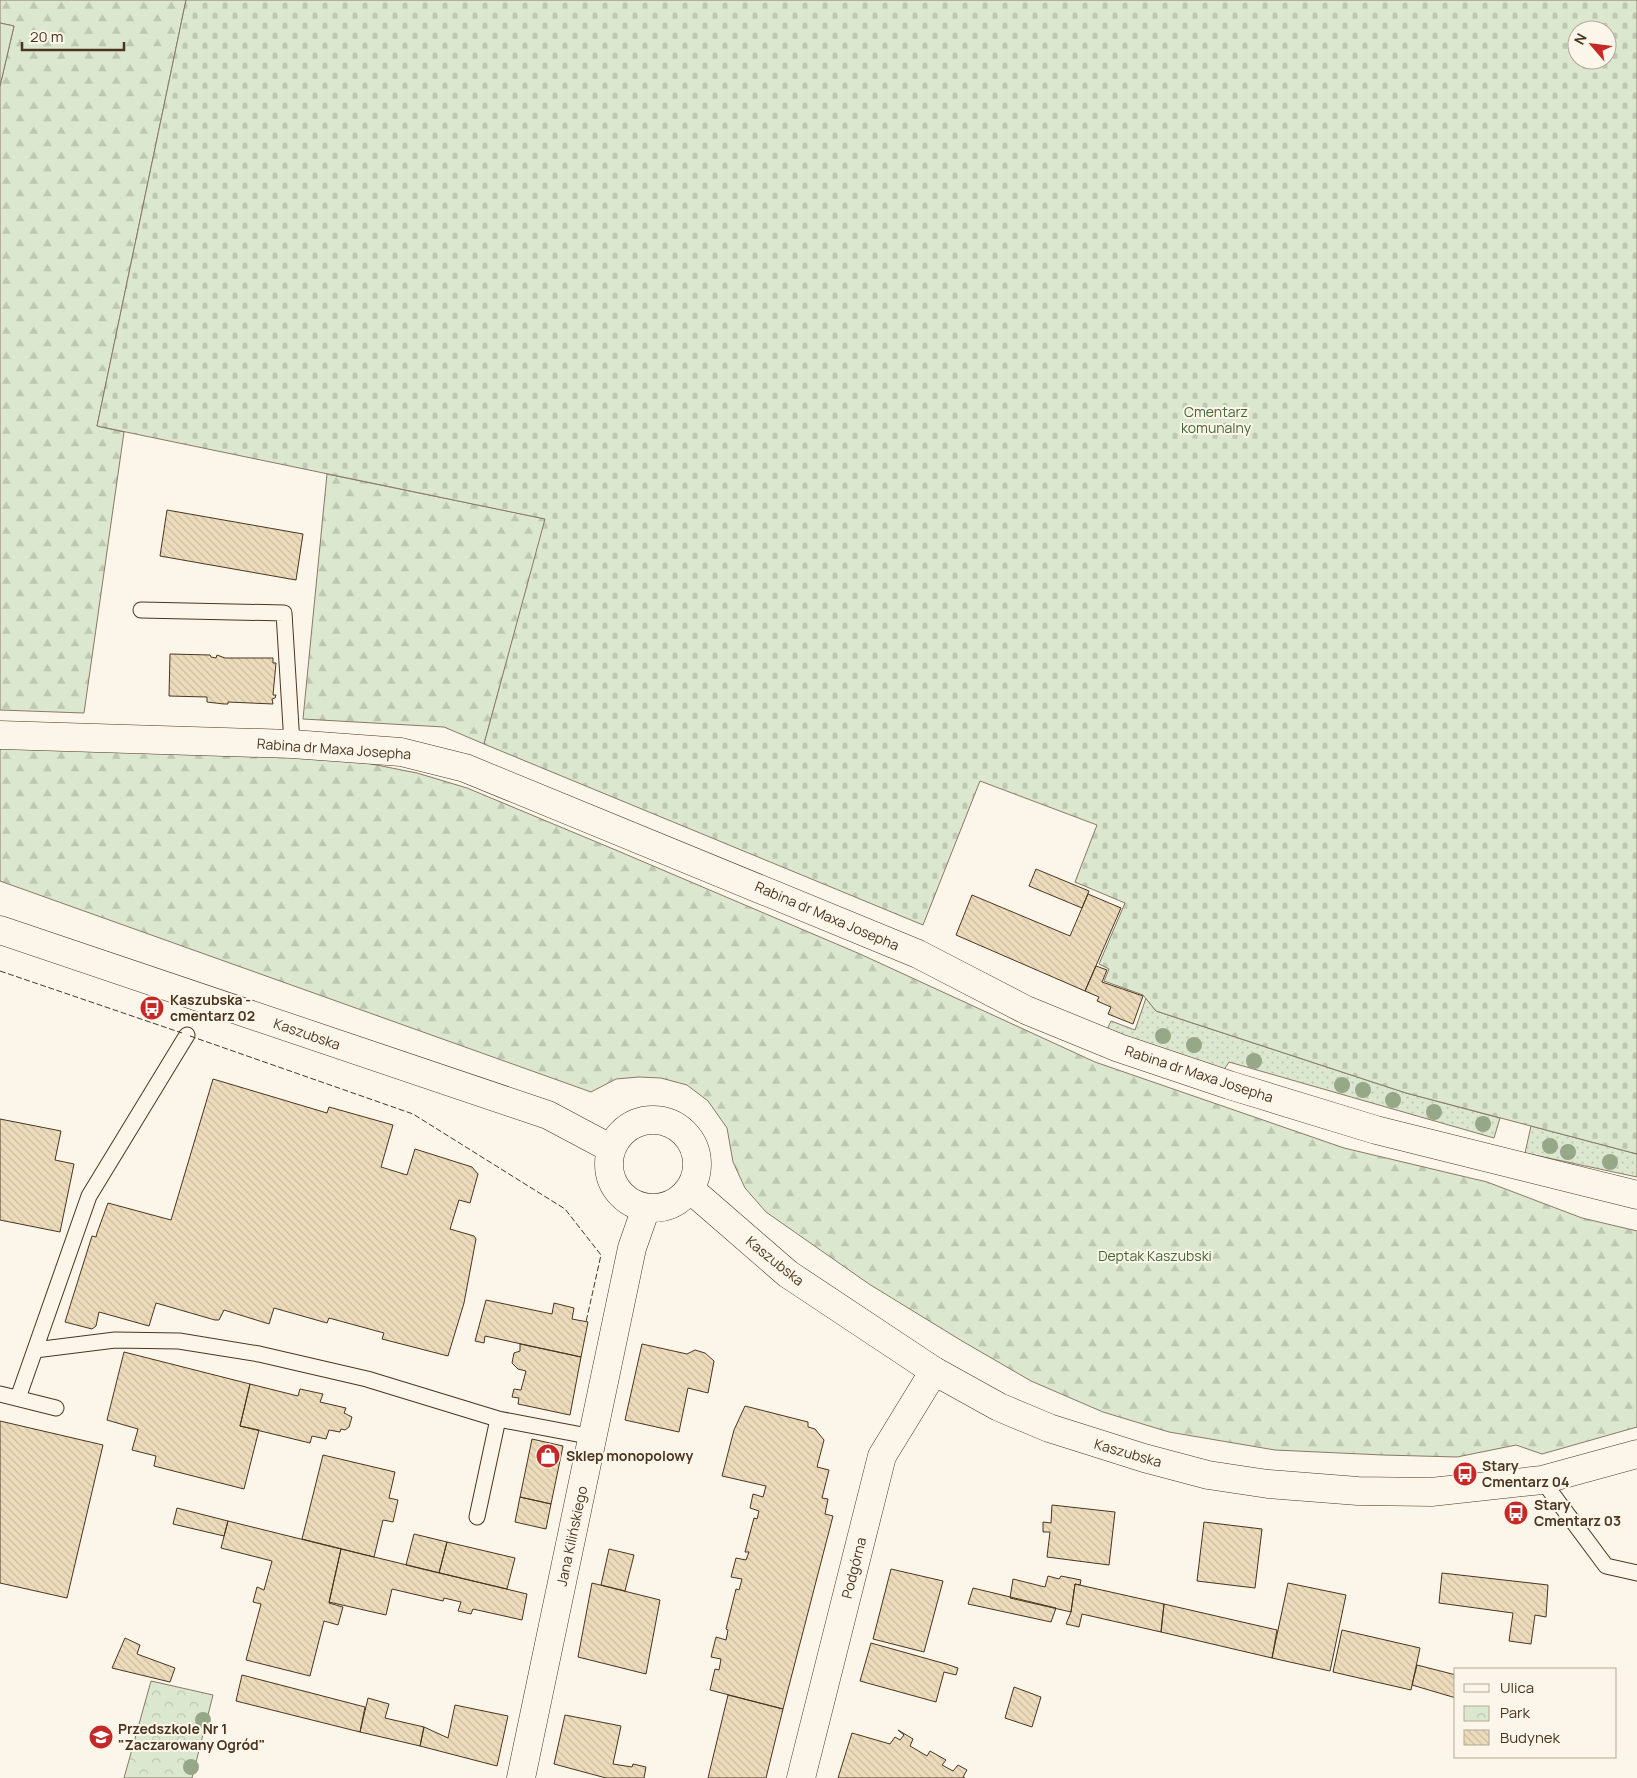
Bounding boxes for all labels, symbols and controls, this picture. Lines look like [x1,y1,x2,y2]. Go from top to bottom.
scale bar [22,20,125,52]
north arrow [1567,20,1617,70]
text: 20 m [30,26,63,47]
text: N [1569,30,1591,48]
park label: Cmentarz komunalny [1181,402,1252,437]
street label: Rabina dr Maxa Josepha [256,734,412,763]
street label: Rabina dr Maxa Josepha [752,877,902,955]
place label: Kaszubska - cmentarz 02 [170,990,255,1025]
bus stop icon: Kaszubska - cmentarz 02 [139,995,165,1021]
street label: Kaszubska [271,1013,343,1054]
street label: Rabina dr Maxa Josepha [1123,1041,1276,1106]
street label: Kaszubska [742,1231,808,1290]
park label: Deptak Kaszubski [1098,1246,1212,1265]
street label: Kaszubska [1092,1434,1164,1471]
shop icon: Sklep monopolowy [535,1443,561,1469]
place label: Sklep monopolowy [566,1446,693,1465]
place label: Stary Cmentarz 04 [1482,1456,1570,1491]
bus stop icon: Stary Cmentarz 04 [1452,1461,1478,1487]
street label: Jana Kilińskiego [552,1484,591,1588]
place label: Stary Cmentarz 03 [1534,1495,1621,1530]
bus stop icon: Stary Cmentarz 03 [1503,1500,1529,1526]
street label: Podgórna [837,1535,870,1601]
legend [1454,1668,1617,1758]
text: Ulica [1500,1677,1534,1698]
text: Park [1500,1702,1530,1723]
place label: Przedszkole Nr 1 "Zaczarowany Ogród" [118,1719,265,1754]
school or university icon: Przedszkole Nr 1 "Zaczarowany Ogród" [88,1724,114,1750]
text: Budynek [1500,1727,1561,1748]

